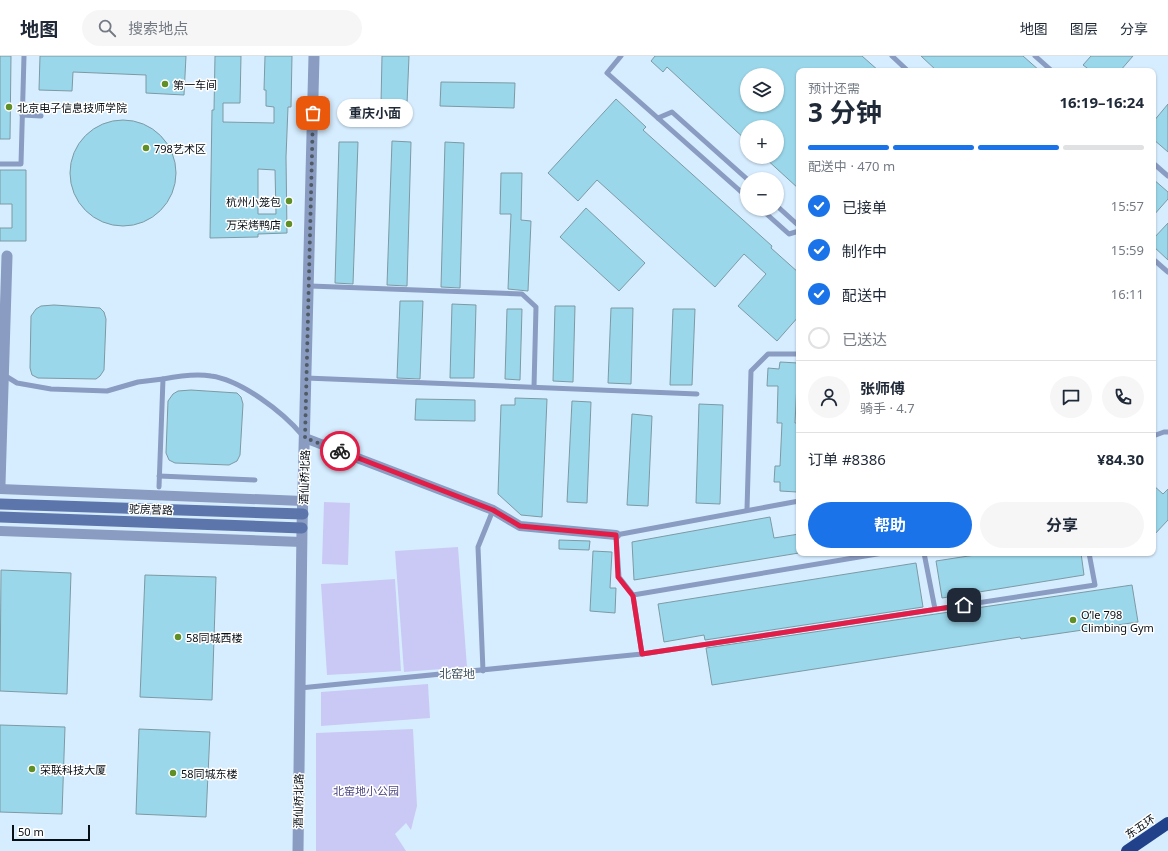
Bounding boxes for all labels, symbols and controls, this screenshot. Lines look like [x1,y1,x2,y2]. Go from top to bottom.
search box [82,10,362,46]
text: 地图 [20,16,58,42]
icon: search [96,17,118,39]
text: 搜索地点 [128,18,188,38]
text: 地图 [1020,19,1048,38]
text: 图层 [1070,19,1098,38]
text: 分享 [1120,19,1148,38]
map controls [740,68,784,216]
button: layers [740,68,784,112]
place label: 第一车间 [173,77,217,92]
marker: 第一车间 [160,79,170,89]
text: 预计还需 [808,79,860,97]
text: 16:19–16:24 [1059,92,1144,112]
text: 3 分钟 [808,94,882,130]
pin [296,96,330,130]
callout: 重庆小面 [337,99,413,127]
place label: 北京电子信息技师学院 [17,100,127,115]
marker: 北京电子信息技师学院 [4,102,14,112]
icon: bag [302,102,324,124]
text: 重庆小面 [349,104,401,122]
button: + [740,120,784,164]
place label: 798艺术区 [154,141,206,156]
marker: 798艺术区 [141,143,151,153]
text: 配送中 · 470 m [808,157,895,175]
button: − [740,172,784,216]
place label: 杭州小笼包 [226,194,281,209]
icon: check [808,195,830,217]
marker: 杭州小笼包 [284,196,294,206]
text: 已接单 [842,197,887,217]
text: 15:57 [1111,197,1144,215]
place label: 万荣烤鸭店 [226,217,281,232]
marker: 万荣烤鸭店 [284,219,294,229]
icon: check [808,239,830,261]
text: 制作中 [842,241,887,261]
text: 15:59 [1111,241,1144,259]
icon: check [808,283,830,305]
text: 配送中 [842,285,887,305]
text: 16:11 [1111,285,1144,303]
text: 已送达 [842,329,887,349]
button: person [808,376,850,418]
button: chat [1050,376,1092,418]
button: phone [1102,376,1144,418]
text: 张师傅 [860,378,905,398]
text: 骑手 · 4.7 [860,399,915,417]
courier [320,431,360,471]
icon: bike [329,440,351,462]
street label: 酒仙桥北路 [296,449,312,505]
text: 订单 #8386 [808,449,886,469]
text: ¥84.30 [1097,449,1144,469]
street label: 驼房营路 [129,501,173,517]
button: 帮助 [808,502,972,548]
button: 分享 [980,502,1144,548]
pin [947,588,981,622]
icon: home [953,594,975,616]
place label: O’le 798 Climbing Gym [1081,607,1154,635]
marker: O’le 798 Climbing Gym [1068,615,1078,625]
place label: 58同城西楼 [186,630,243,645]
marker: 58同城西楼 [173,632,183,642]
district label: 北窑地 [439,665,475,682]
place label: 荣联科技大厦 [40,762,106,777]
marker: 荣联科技大厦 [27,764,37,774]
place label: 58同城东楼 [181,766,238,781]
marker: 58同城东楼 [168,768,178,778]
street label: 酒仙桥北路 [290,773,306,829]
park label: 北窑地小公园 [333,783,399,798]
street label: 东五环 [1122,811,1158,841]
scale bar [12,823,90,842]
text: 50 m [18,824,44,839]

